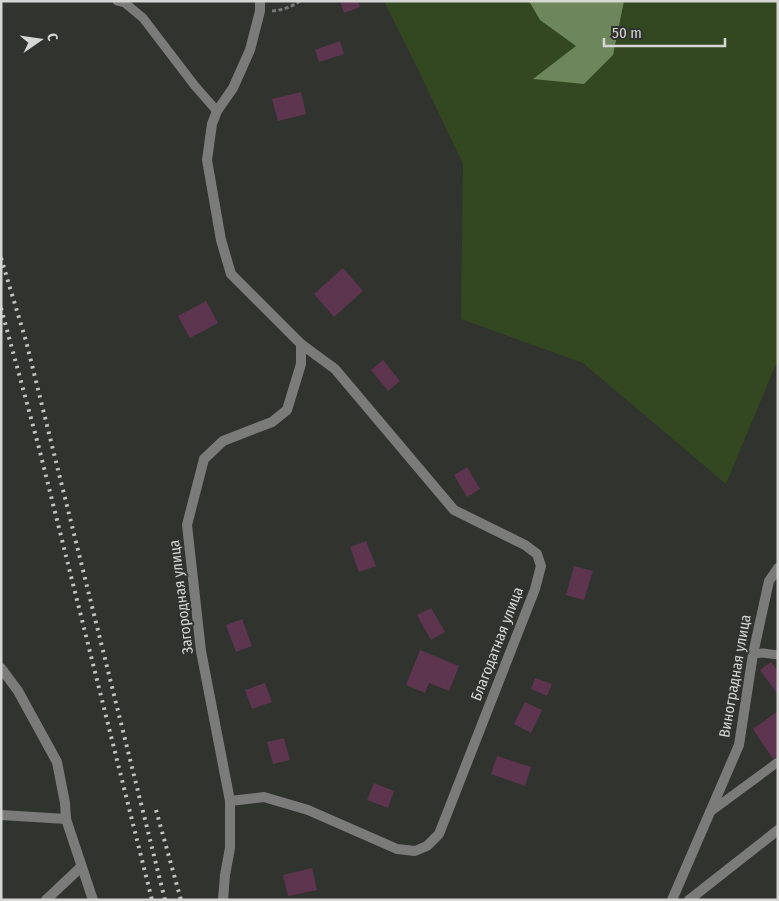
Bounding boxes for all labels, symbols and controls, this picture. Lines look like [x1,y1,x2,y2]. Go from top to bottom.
north arrow [15,15,65,65]
scale bar [604,15,725,47]
text: 50 m [612,24,642,42]
text: С [43,32,61,43]
street label: Загородная улица [165,539,197,655]
street label: Благодатная улица [467,584,527,704]
street label: Виноградная улица [715,613,755,739]

